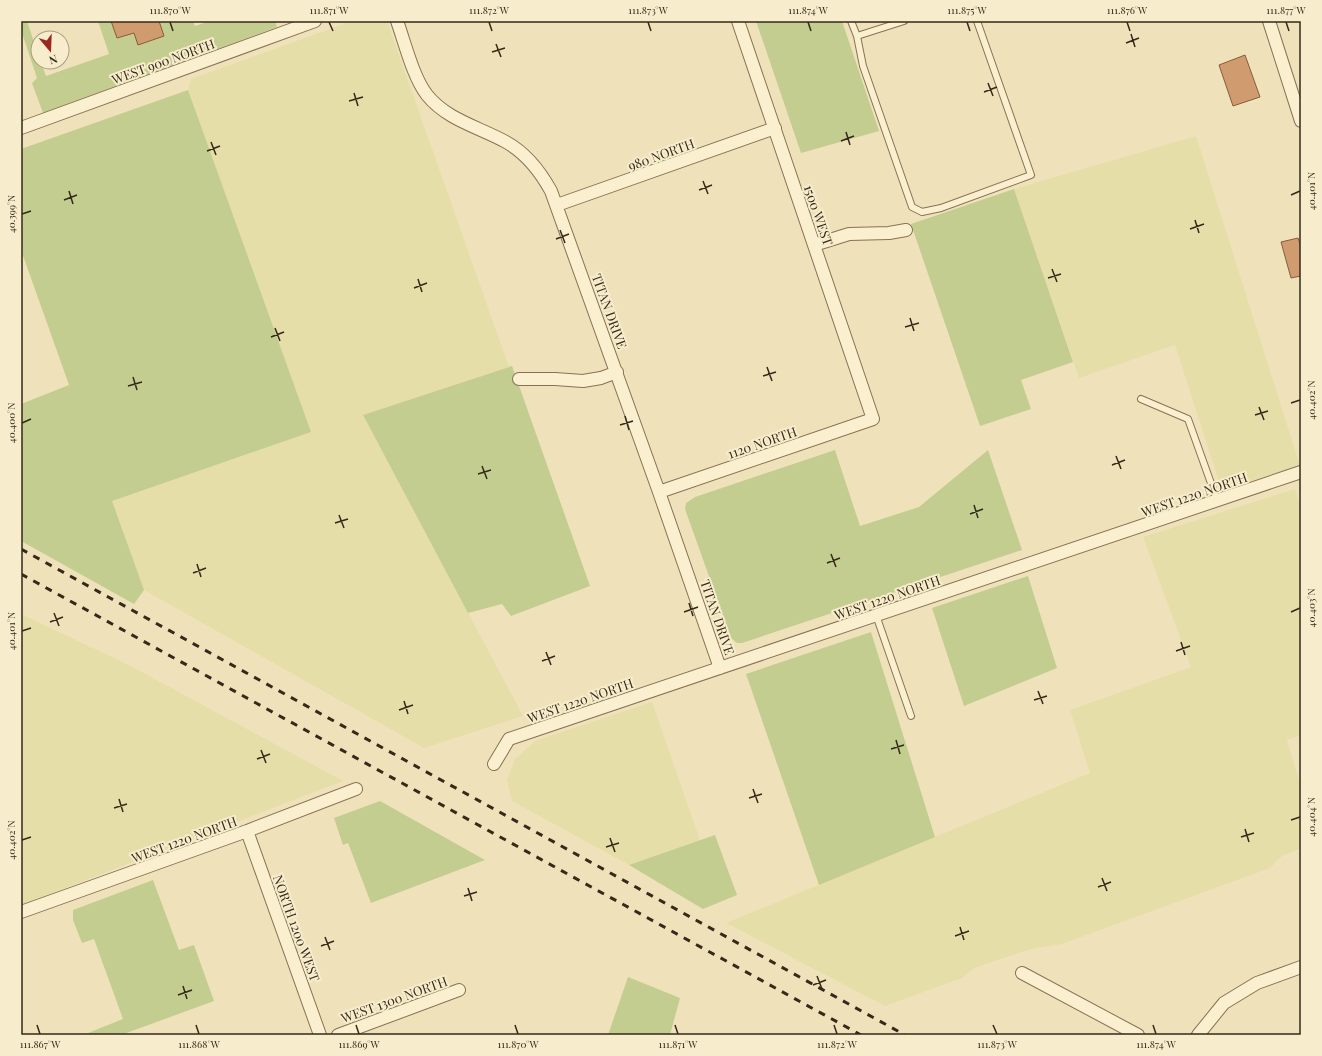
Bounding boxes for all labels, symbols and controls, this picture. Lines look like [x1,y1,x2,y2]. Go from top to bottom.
text: 111.870°W [150,3,191,17]
text: 111.871°W [310,3,349,17]
text: 111.872°W [469,3,510,17]
text: 111.873°W [628,3,669,17]
text: 111.874°W [788,3,829,17]
text: 111.875°W [947,3,988,17]
text: 111.876°W [1107,3,1148,17]
text: 111.877°W [1266,3,1307,17]
north arrow [30,30,70,70]
street label: WEST 900 NORTH [108,34,217,88]
text: N [47,52,60,68]
street label: 980 NORTH [626,134,697,174]
text: 40.401°N [1304,172,1318,210]
street label: 1500 WEST [801,182,837,248]
text: 40.399°N [4,195,18,233]
street label: TITAN DRIVE [589,271,631,351]
text: 40.402°N [1304,380,1318,420]
text: 40.400°N [4,403,18,443]
street label: 1120 NORTH [725,422,799,462]
street label: WEST 1220 NORTH [1138,468,1249,520]
street label: WEST 1220 NORTH [831,571,942,623]
street label: TITAN DRIVE [697,577,739,657]
text: 40.403°N [1304,588,1318,628]
text: 40.401°N [4,612,18,650]
street label: WEST 1220 NORTH [524,674,635,726]
text: 40.404°N [1304,797,1318,837]
street label: WEST 1220 NORTH [128,812,239,866]
text: 40.402°N [4,820,18,860]
street label: NORTH 1200 WEST [270,872,324,984]
street label: WEST 1300 NORTH [338,972,450,1026]
text: 111.867°W [20,1037,61,1051]
text: 111.868°W [178,1037,221,1051]
text: 111.869°W [338,1037,381,1051]
text: 111.870°W [498,1037,539,1051]
text: 111.871°W [659,1037,698,1051]
text: 111.872°W [817,1037,858,1051]
text: 111.873°W [977,1037,1018,1051]
text: 111.874°W [1136,1037,1177,1051]

